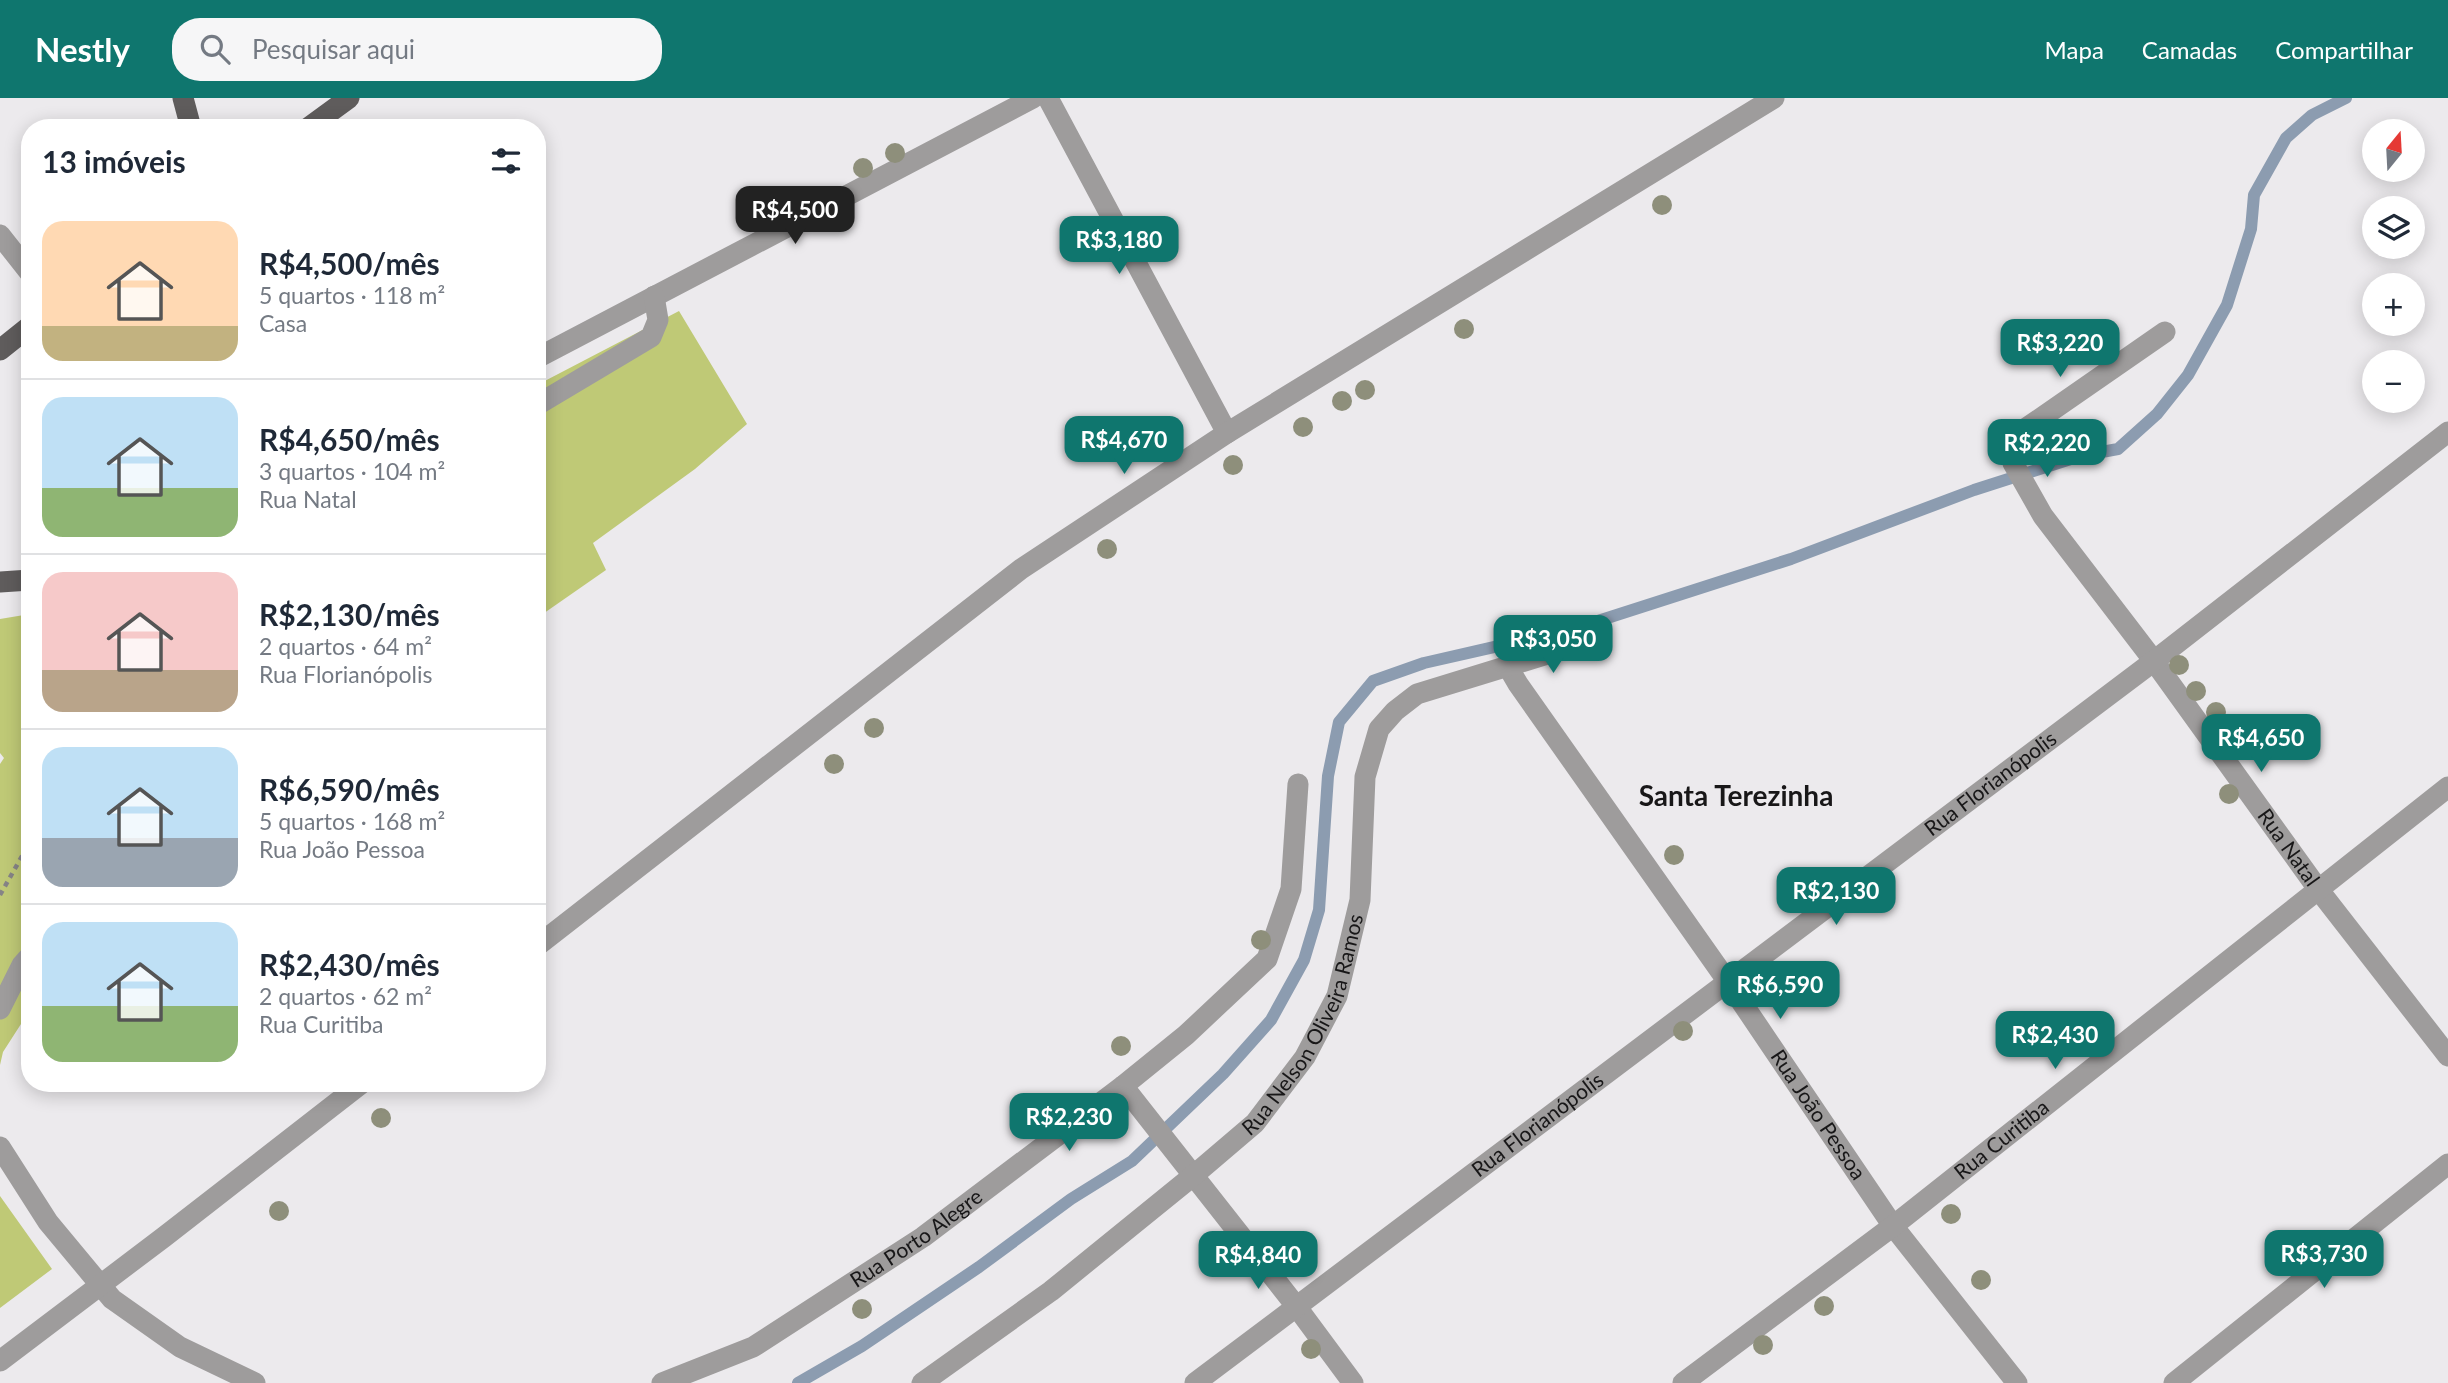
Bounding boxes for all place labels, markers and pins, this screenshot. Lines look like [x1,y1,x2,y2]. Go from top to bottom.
pin: R$4,500 [730,186,860,246]
pin: R$3,180 [1054,216,1184,276]
pin: R$3,220 [1995,320,2125,379]
pin: R$4,670 [1059,416,1189,476]
pin: R$2,220 [1982,420,2112,479]
pin: R$3,050 [1488,616,1618,675]
pin: R$4,650 [2196,714,2326,774]
pin: R$2,130 [1771,868,1901,927]
pin: R$6,590 [1715,962,1845,1021]
pin: R$2,430 [1990,1012,2120,1071]
pin: R$2,230 [1004,1094,1134,1153]
pin: R$3,730 [2259,1230,2389,1290]
pin: R$4,840 [1193,1232,1323,1291]

